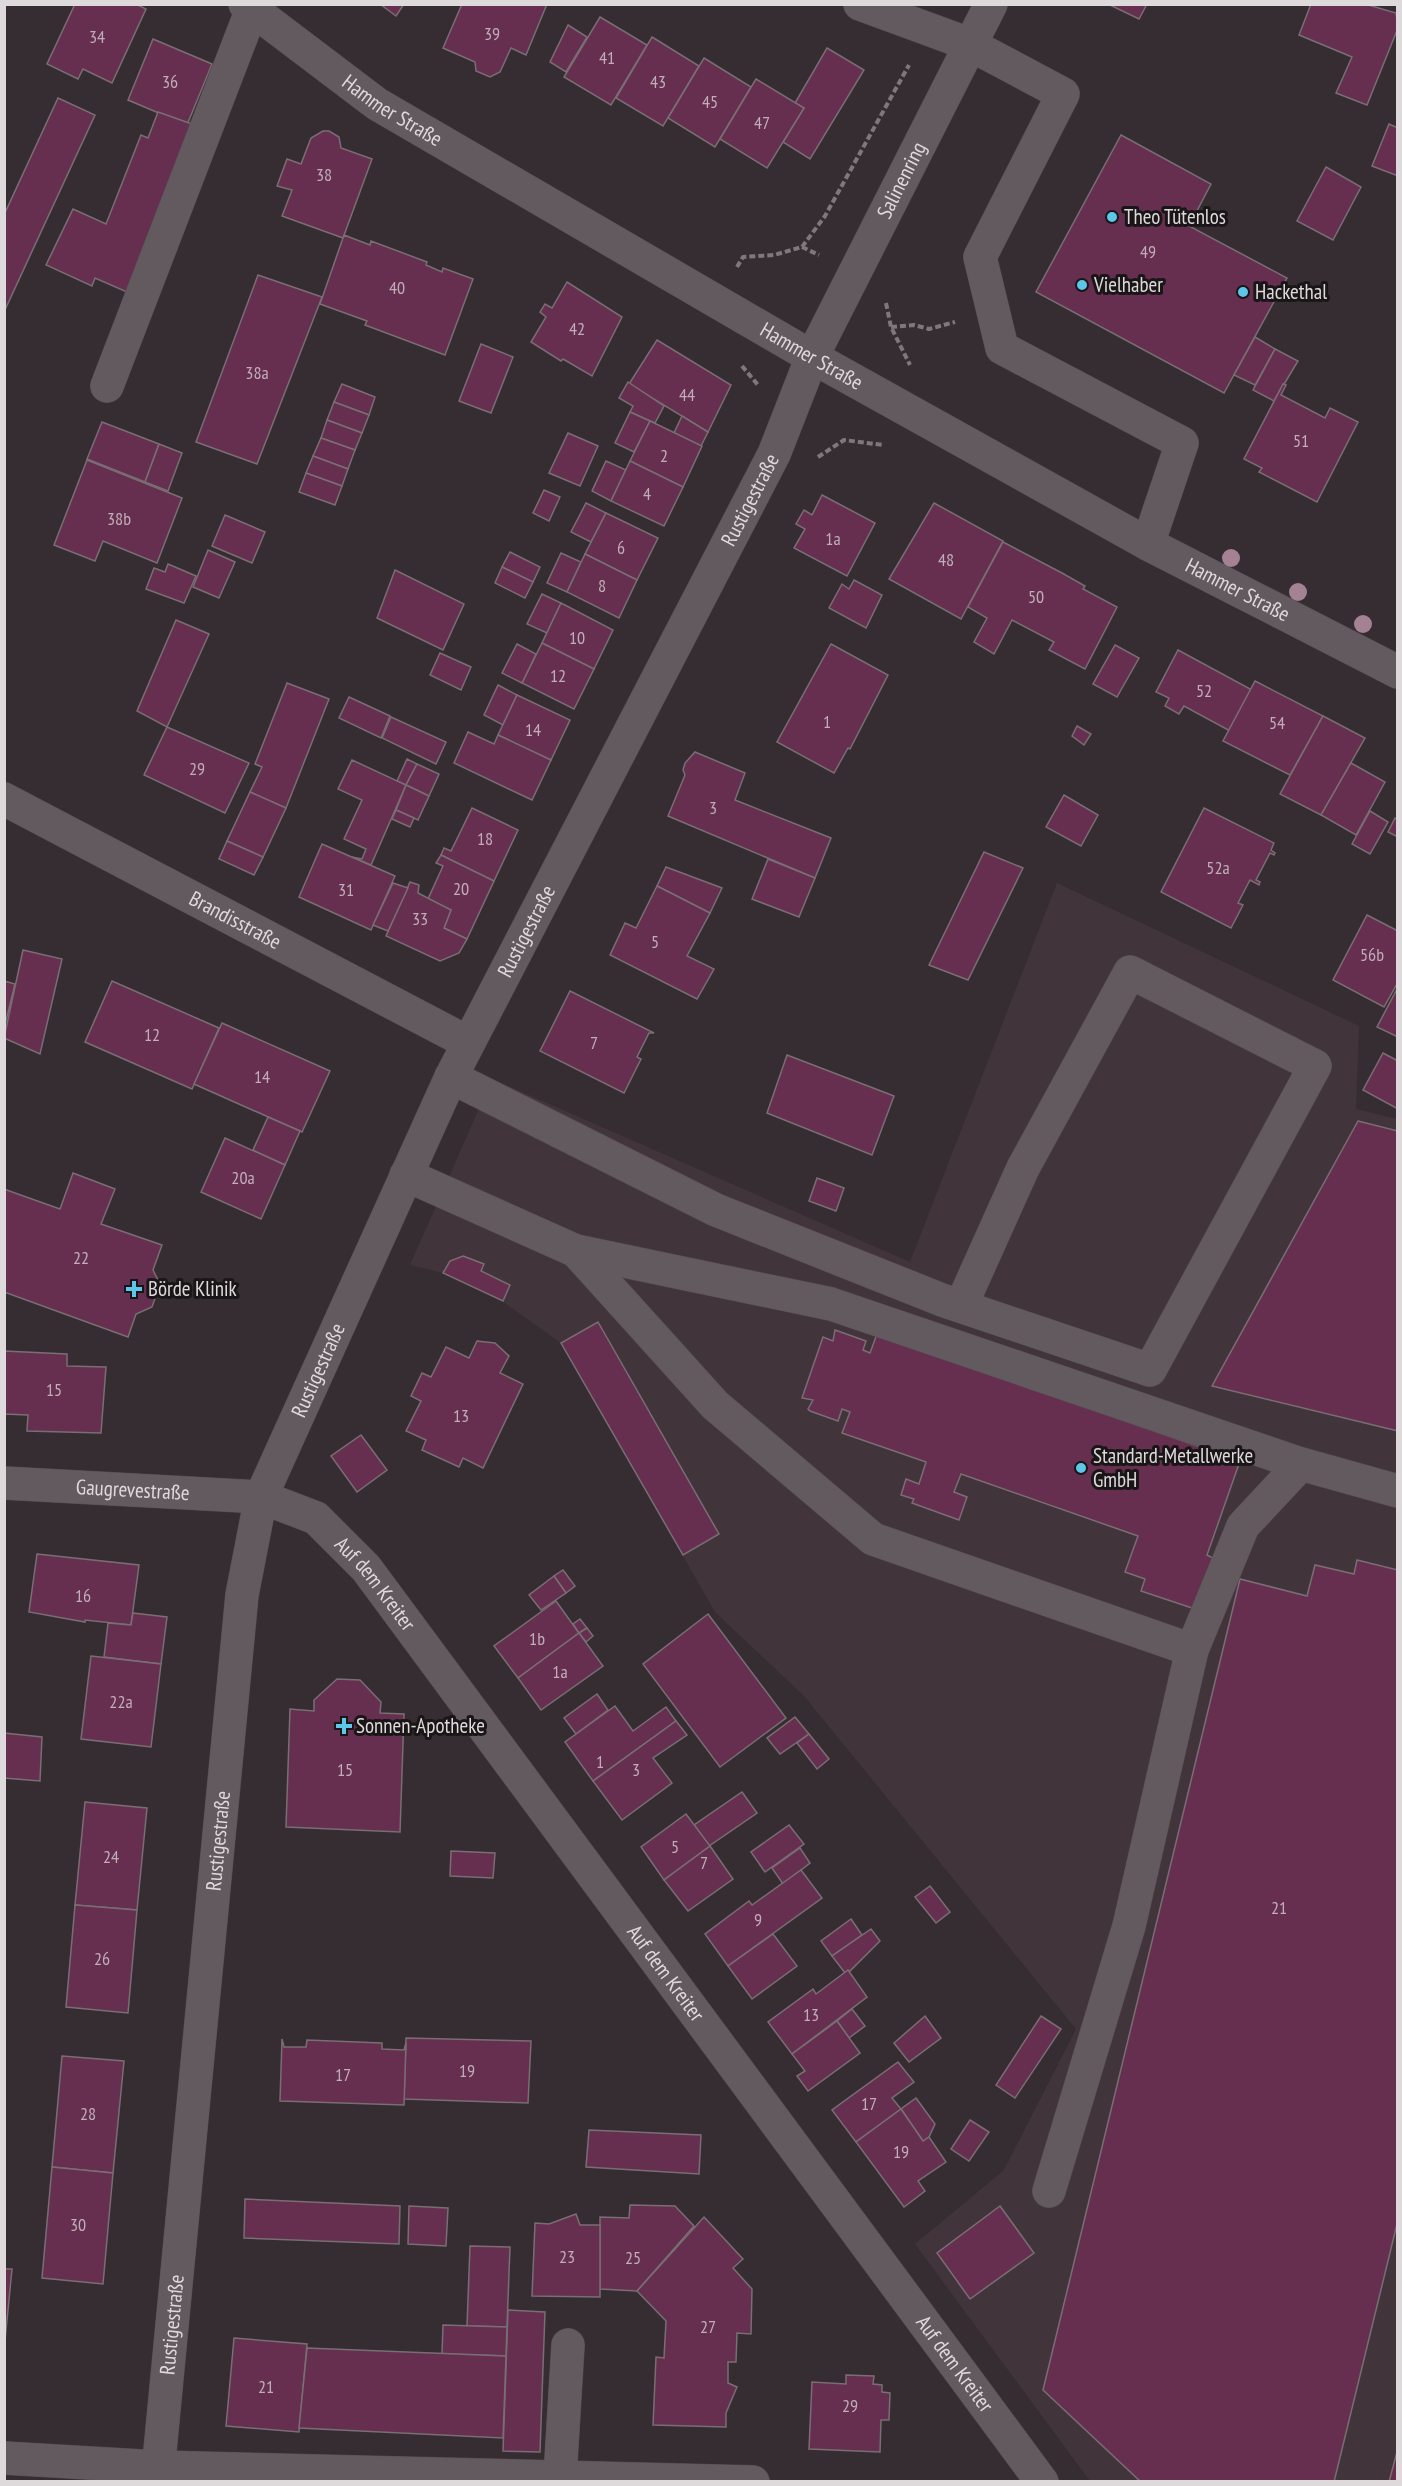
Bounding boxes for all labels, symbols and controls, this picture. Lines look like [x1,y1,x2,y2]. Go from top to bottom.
house number: 39 [484,22,500,45]
house number: 34 [89,25,105,48]
house number: 41 [599,46,615,69]
street label: Hammer Straße [337,68,447,152]
house number: 36 [162,70,178,93]
house number: 43 [650,70,666,93]
house number: 45 [702,90,718,113]
house number: 47 [754,111,770,134]
street label: Salinenring [870,137,932,223]
house number: 38 [316,163,332,186]
place label: Theo Tütenlos [1124,203,1226,230]
marker: Theo Tütenlos [1105,210,1119,224]
house number: 49 [1140,240,1156,263]
place label: Vielhaber [1093,271,1163,298]
house number: 40 [389,276,405,299]
marker: Vielhaber [1075,278,1089,292]
place label: Hackethal [1255,278,1327,305]
marker: Hackethal [1236,285,1250,299]
street label: Hammer Straße [756,316,868,396]
house number: 42 [569,317,585,340]
house number: 38a [245,361,269,384]
house number: 44 [679,383,695,406]
house number: 51 [1293,429,1309,452]
house number: 2 [660,444,668,467]
street label: Rustigestraße [715,449,785,550]
house number: 4 [643,482,651,505]
house number: 38b [107,507,131,530]
house number: 1a [825,527,841,550]
house number: 6 [617,536,625,559]
house number: 48 [938,548,954,571]
street label: Hammer Straße [1181,551,1295,627]
house number: 8 [598,574,606,597]
house number: 50 [1028,585,1044,608]
house number: 10 [569,626,585,649]
house number: 12 [550,664,566,687]
house number: 52 [1196,679,1212,702]
house number: 1 [823,710,831,733]
house number: 54 [1269,711,1285,734]
house number: 14 [525,718,541,741]
house number: 29 [189,757,205,780]
house number: 3 [709,796,717,819]
house number: 18 [477,827,493,850]
house number: 52a [1206,856,1230,879]
house number: 20 [453,877,469,900]
house number: 31 [338,878,354,901]
street label: Rustigestraße [491,880,561,982]
street label: Brandisstraße [185,885,286,955]
house number: 33 [412,907,428,930]
house number: 5 [651,930,659,953]
house number: 56b [1360,943,1384,966]
house number: 12 [144,1023,160,1046]
house number: 7 [590,1031,598,1054]
house number: 14 [254,1065,270,1088]
house number: 20a [231,1166,255,1189]
house number: 22 [73,1246,89,1269]
place label: Börde Klinik [148,1275,237,1302]
marker: Börde Klinik [125,1280,143,1298]
street label: Rustigestraße [285,1319,351,1421]
house number: 15 [46,1378,62,1401]
house number: 13 [453,1404,469,1427]
place label: Standard-Metallwerke GmbH [1093,1442,1253,1493]
marker: Standard-Metallwerke GmbH [1074,1461,1088,1475]
street label: Gaugrevestraße [75,1473,190,1506]
street label: Auf dem Kreiter [329,1531,422,1636]
house number: 16 [75,1584,91,1607]
house number: 1b [529,1627,545,1650]
house number: 1a [552,1660,568,1683]
house number: 22a [109,1690,133,1713]
place label: Sonnen-Apotheke [356,1712,485,1739]
marker: Sonnen-Apotheke [337,1719,351,1733]
house number: 1 [596,1750,604,1773]
house number: 15 [337,1758,353,1781]
house number: 3 [632,1758,640,1781]
street label: Rustigestraße [200,1790,236,1892]
house number: 5 [671,1835,679,1858]
house number: 24 [103,1845,119,1868]
house number: 7 [700,1851,708,1874]
house number: 21 [1271,1896,1287,1919]
house number: 9 [754,1908,762,1931]
street label: Auf dem Kreiter [621,1919,711,2027]
house number: 26 [94,1947,110,1970]
house number: 13 [803,2003,819,2026]
house number: 19 [459,2059,475,2082]
house number: 17 [335,2063,351,2086]
house number: 17 [861,2092,877,2115]
house number: 28 [80,2102,96,2125]
house number: 19 [893,2140,909,2163]
house number: 30 [70,2213,86,2236]
house number: 23 [559,2245,575,2268]
house number: 25 [625,2246,641,2269]
street label: Rustigestraße [153,2273,190,2376]
street label: Auf dem Kreiter [910,2310,1000,2418]
house number: 27 [700,2315,716,2338]
house number: 21 [258,2375,274,2398]
house number: 29 [842,2394,858,2417]

